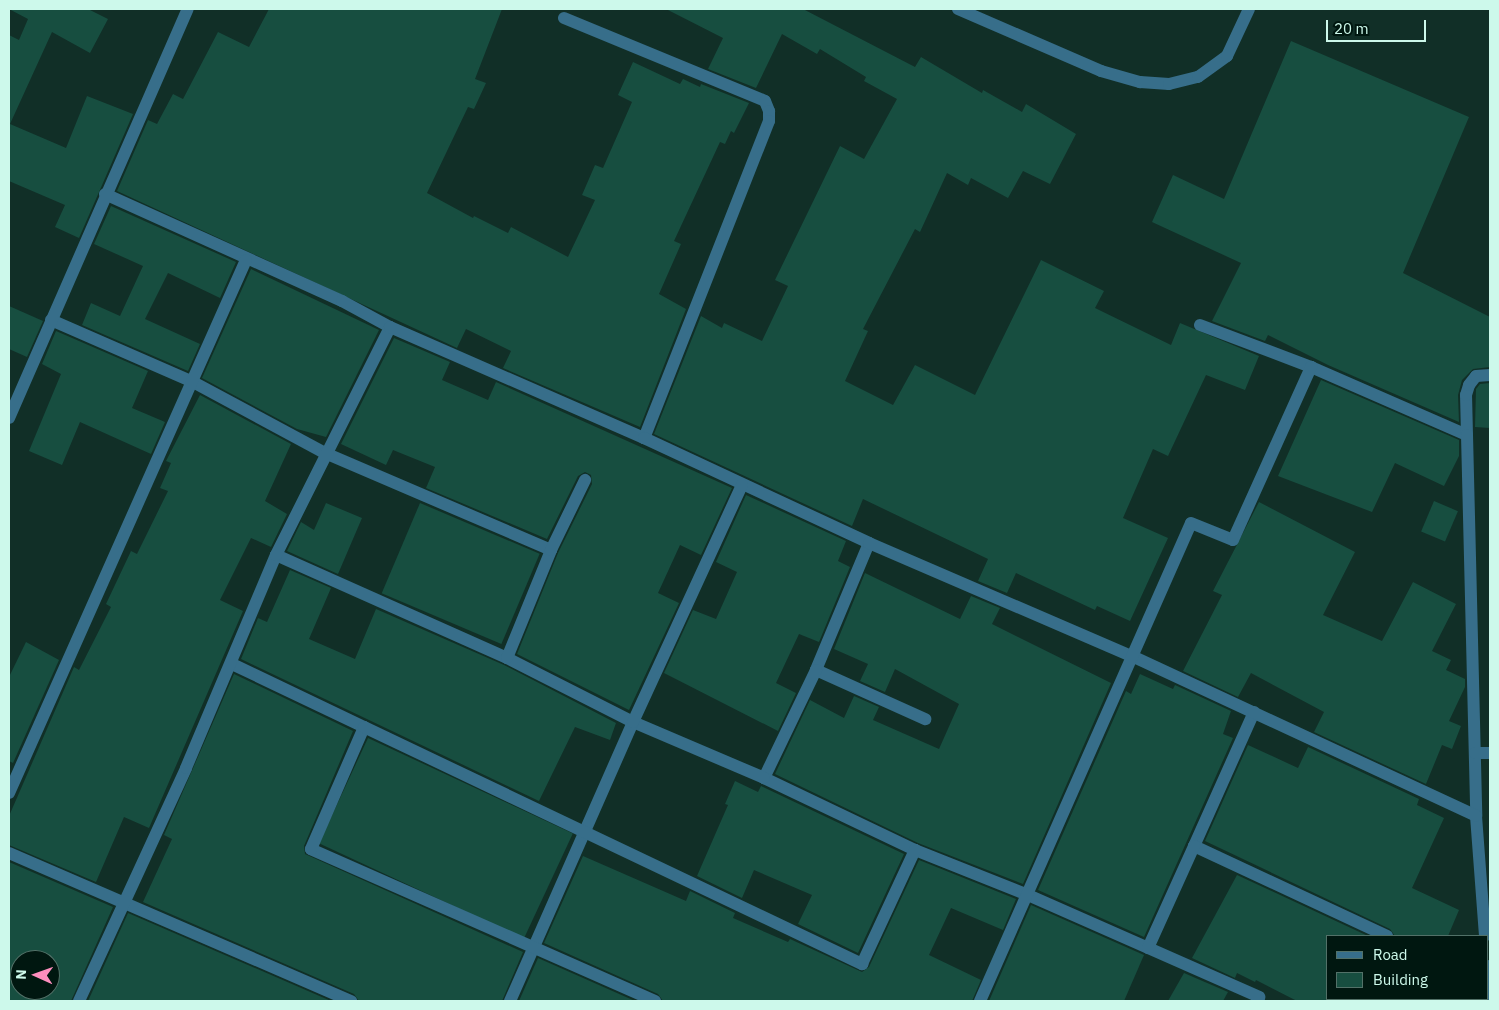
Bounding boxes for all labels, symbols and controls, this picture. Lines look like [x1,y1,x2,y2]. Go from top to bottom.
scale bar [1329,10,1429,42]
text: 20 m [1334,19,1369,38]
legend [1326,935,1489,1000]
text: Road [1373,945,1408,964]
north arrow [10,950,60,1000]
text: N [12,969,30,980]
text: Building [1373,970,1428,989]

